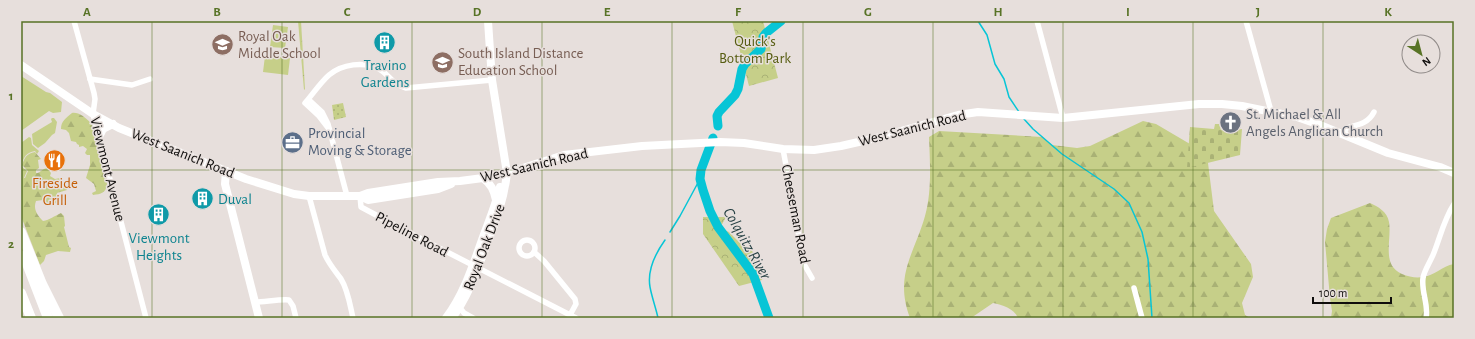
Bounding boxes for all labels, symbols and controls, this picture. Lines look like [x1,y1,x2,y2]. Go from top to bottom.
text: A [83,6,91,19]
text: B [213,6,221,19]
text: C [344,6,351,19]
text: D [473,6,482,19]
text: E [604,6,611,19]
text: F [735,6,742,19]
text: G [864,6,872,19]
text: H [993,6,1003,19]
text: I [1126,6,1130,19]
text: J [1256,6,1260,19]
text: K [1384,6,1392,19]
place label: Royal Oak Middle School [238,29,321,61]
building icon: Travino Gardens [372,29,398,55]
school or university icon: Royal Oak Middle School [209,32,235,58]
park label: Quick's Bottom Park [719,34,791,66]
north arrow [1401,34,1441,74]
place label: South Island Distance Education School [458,46,584,78]
school or university icon: South Island Distance Education School [429,49,455,75]
text: N [1420,55,1433,68]
place label: Travino Gardens [361,58,409,90]
text: 1 [9,90,13,103]
place label: St. Michael & All Angels Anglican Church [1246,107,1383,139]
street label: West Saanich Road [857,108,968,149]
church icon: St. Michael & All Angels Anglican Church [1217,110,1243,136]
street label: Viewmont Avenue [87,115,128,223]
street label: West Saanich Road [129,126,237,181]
place label: Provincial Moving & Storage [308,126,412,158]
office icon: Provincial Moving & Storage [279,129,305,155]
street label: West Saanich Road [479,146,590,185]
restaurant icon: Fireside Grill [42,147,68,173]
street label: Cheeseman Road [779,163,813,265]
place label: Fireside Grill [32,176,78,208]
building icon: Duval [190,186,216,212]
place label: Duval [218,192,252,207]
building icon: Viewmont Heights [146,202,172,228]
street label: Royal Oak Drive [461,202,508,292]
water label: Colquitz River [719,205,774,283]
street label: Pipeline Road [373,209,451,260]
place label: Viewmont Heights [129,231,190,263]
text: 2 [8,238,14,251]
scale bar [1313,279,1391,305]
text: 100 m [1319,287,1347,299]

